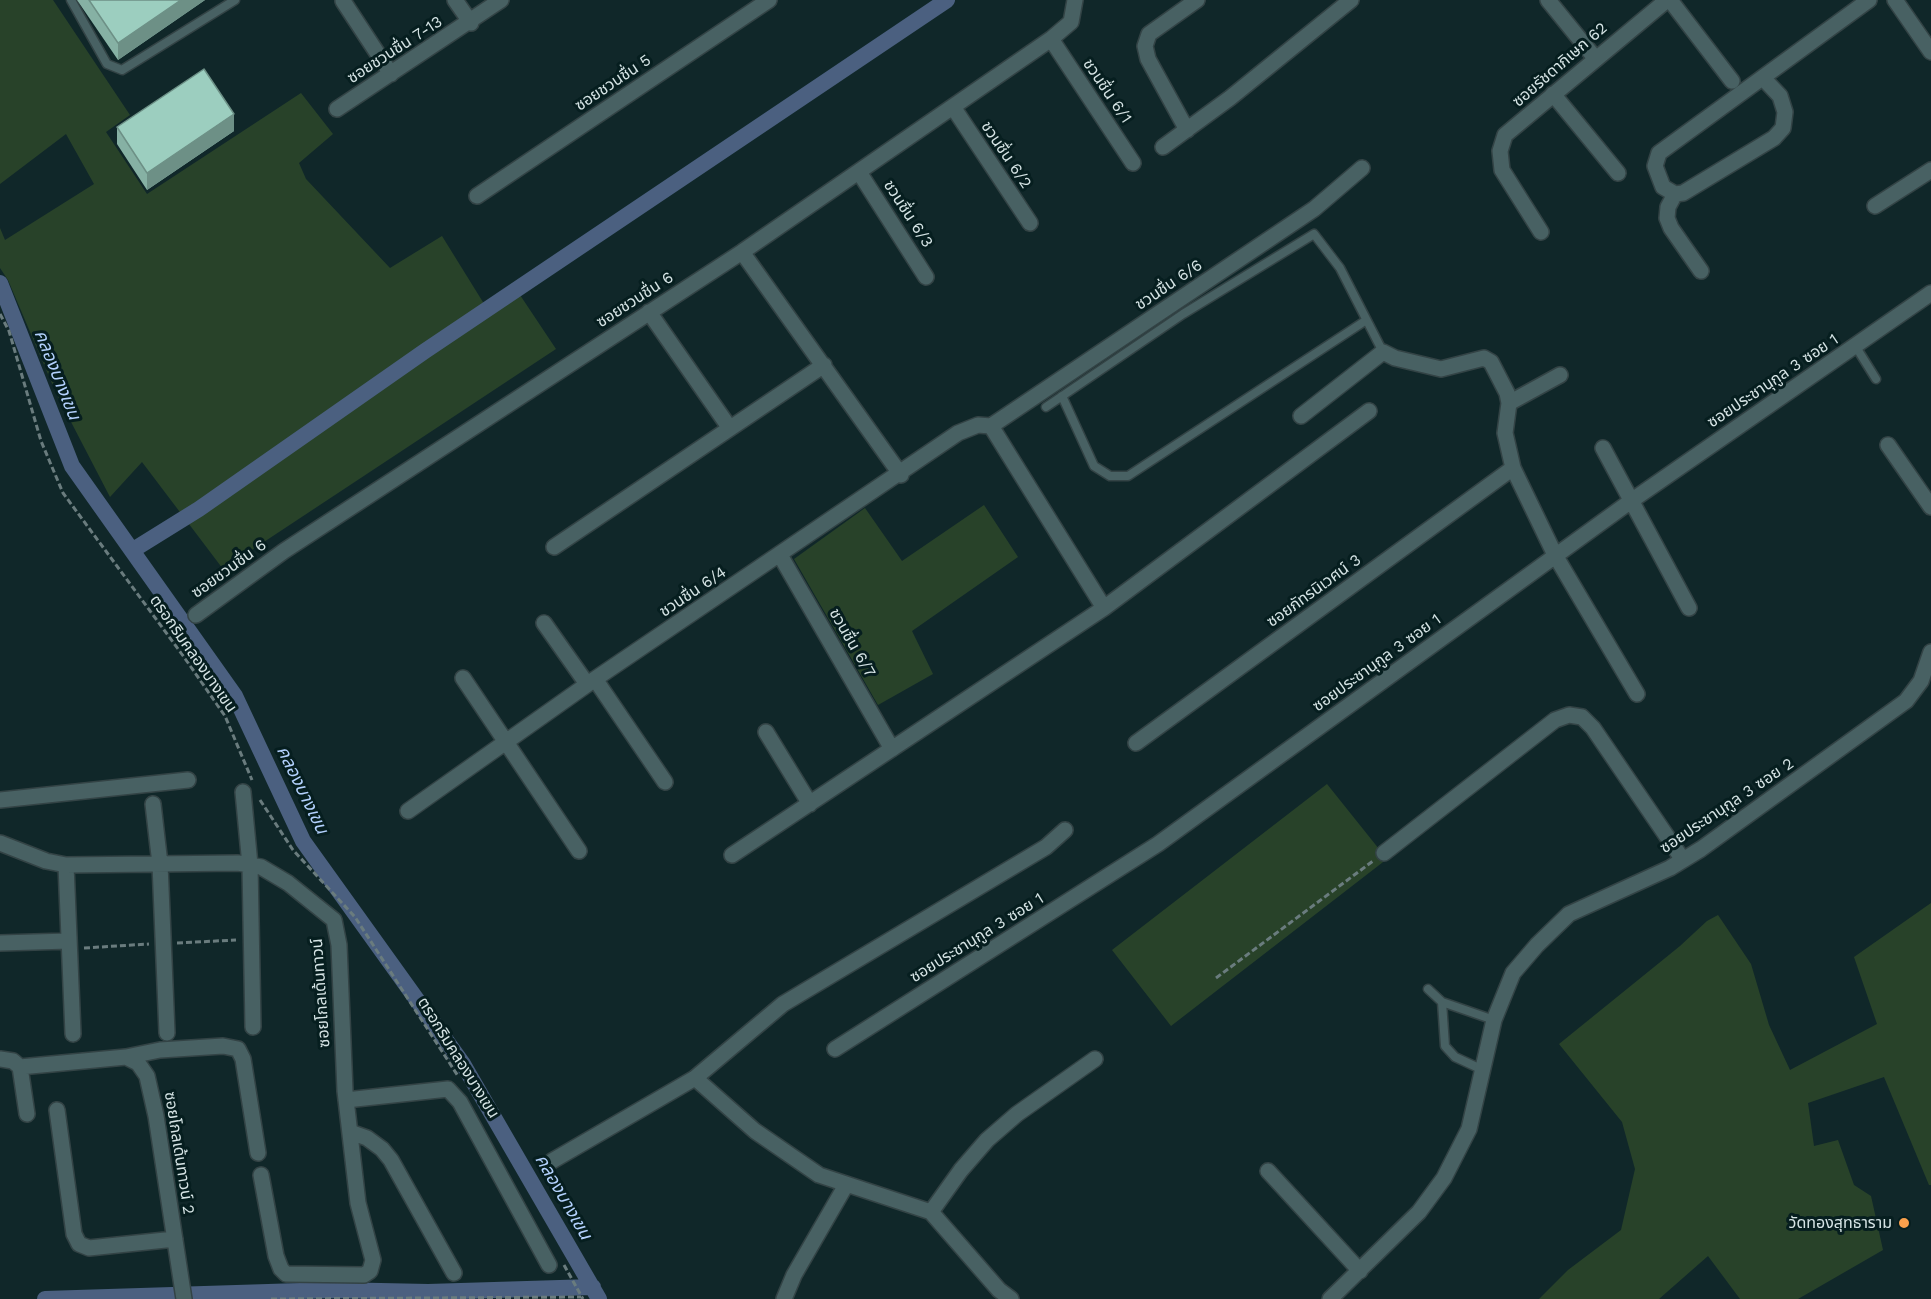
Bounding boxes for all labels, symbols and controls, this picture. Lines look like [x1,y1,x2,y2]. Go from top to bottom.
street label: ซอยชวนชื่น 7-13 [344,12,446,88]
street label: ซอยรัชดาภิเษก 62 [1509,19,1611,111]
street label: ซอยชวนชื่น 5 [571,51,655,115]
street label: ชวนชื่น 6/1 [1078,55,1136,127]
street label: ชวนชื่น 6/2 [977,118,1035,192]
street label: ชวนชื่น 6/3 [879,177,937,251]
street label: ชวนชื่น 6/6 [1132,256,1206,314]
street label: ซอยชวนชื่น 6 [593,268,677,332]
water label: คลองบางเขน [29,327,85,423]
street label: ซอยประชานุกูล 3 ซอย 1 [1704,330,1842,432]
street label: ซอยชวนชื่น 6 [188,535,270,603]
street label: ซอยภัทรนิเวศน์ 3 [1263,550,1365,632]
street label: ชวนชื่น 6/4 [656,563,730,621]
street label: ตรอกริมคลองบางเขน [145,592,241,716]
street label: ชวนชื่น 6/7 [825,605,879,681]
street label: ซอยประชานุกูล 3 ซอย 1 [1309,610,1445,716]
water label: คลองบางเขน [271,743,333,837]
street label: ซอยประชานุกูล 3 ซอย 2 [1657,754,1797,858]
street label: ซอยประชานุกูล 3 ซอย 1 [907,889,1047,987]
street label: ซอยโกลเด้นทาวน์ [308,938,334,1048]
street label: ตรอกริมคลองบางเขน [413,994,503,1122]
street label: ซอยโกลเด้นทาวน์ 2 [160,1090,198,1216]
water label: คลองบางเขน [530,1150,596,1244]
place label: วัดทองสุทธาราม [1789,1213,1892,1233]
marker: วัดทองสุทธาราม [1897,1216,1911,1230]

